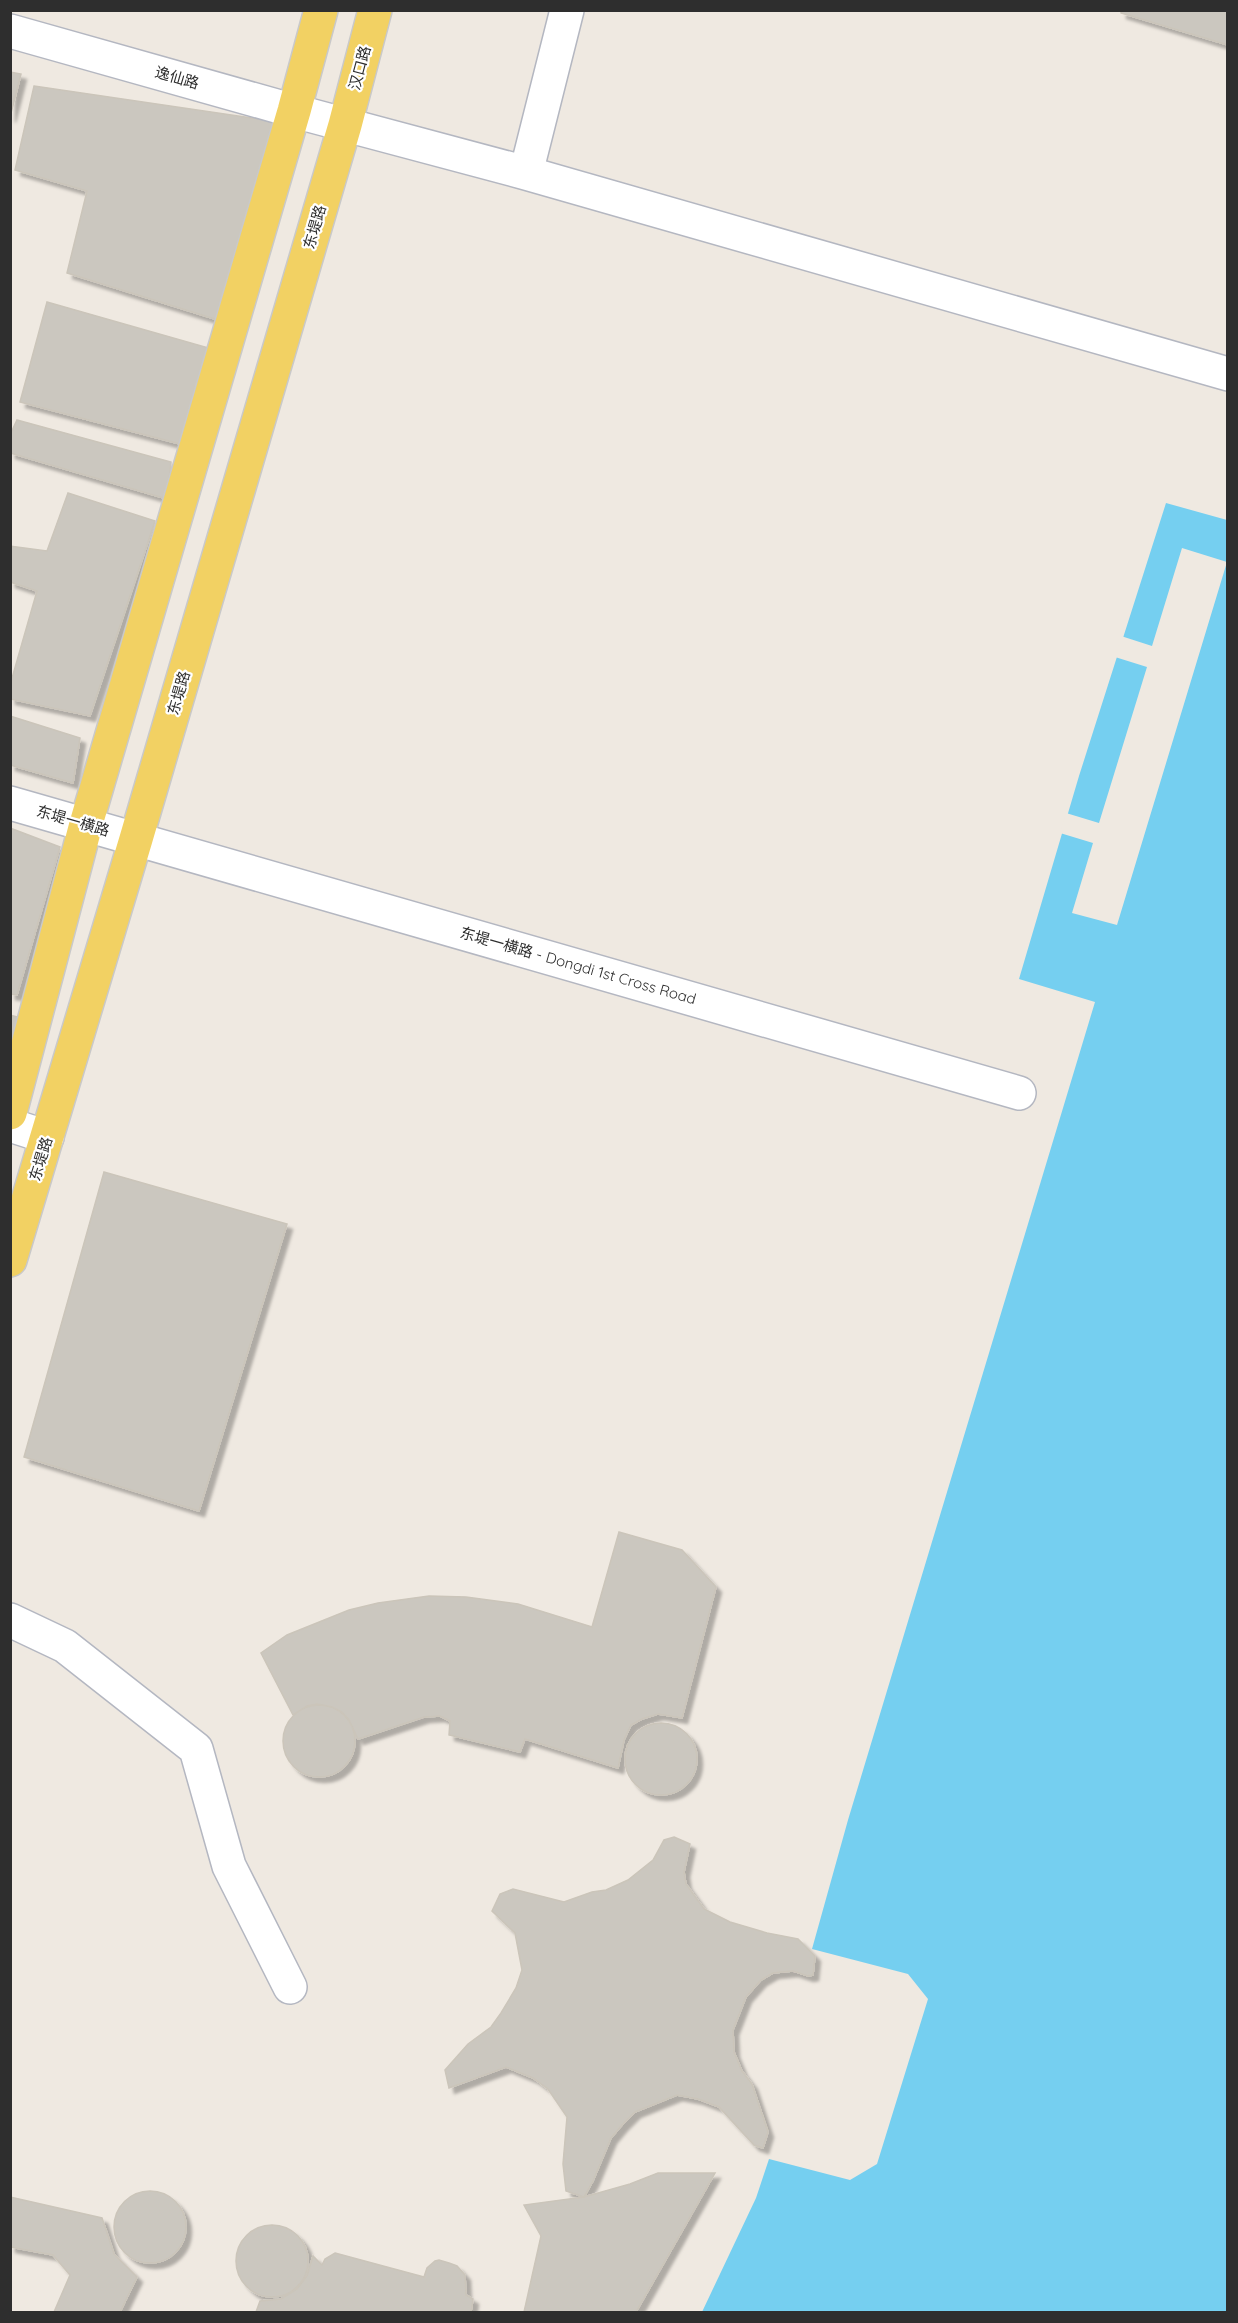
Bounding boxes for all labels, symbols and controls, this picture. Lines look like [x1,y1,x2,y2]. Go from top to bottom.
street label: 汉口路 [345,44,375,92]
street label: 逸仙路 [153,62,201,93]
street label: 东堤路 [299,203,330,251]
street label: 东堤路 [163,669,194,717]
street label: 东堤一横路 [34,801,112,840]
street label: 东堤一横路 - Dongdi 1st Cross Road [458,923,698,1008]
street label: 东堤路 [25,1135,56,1183]

